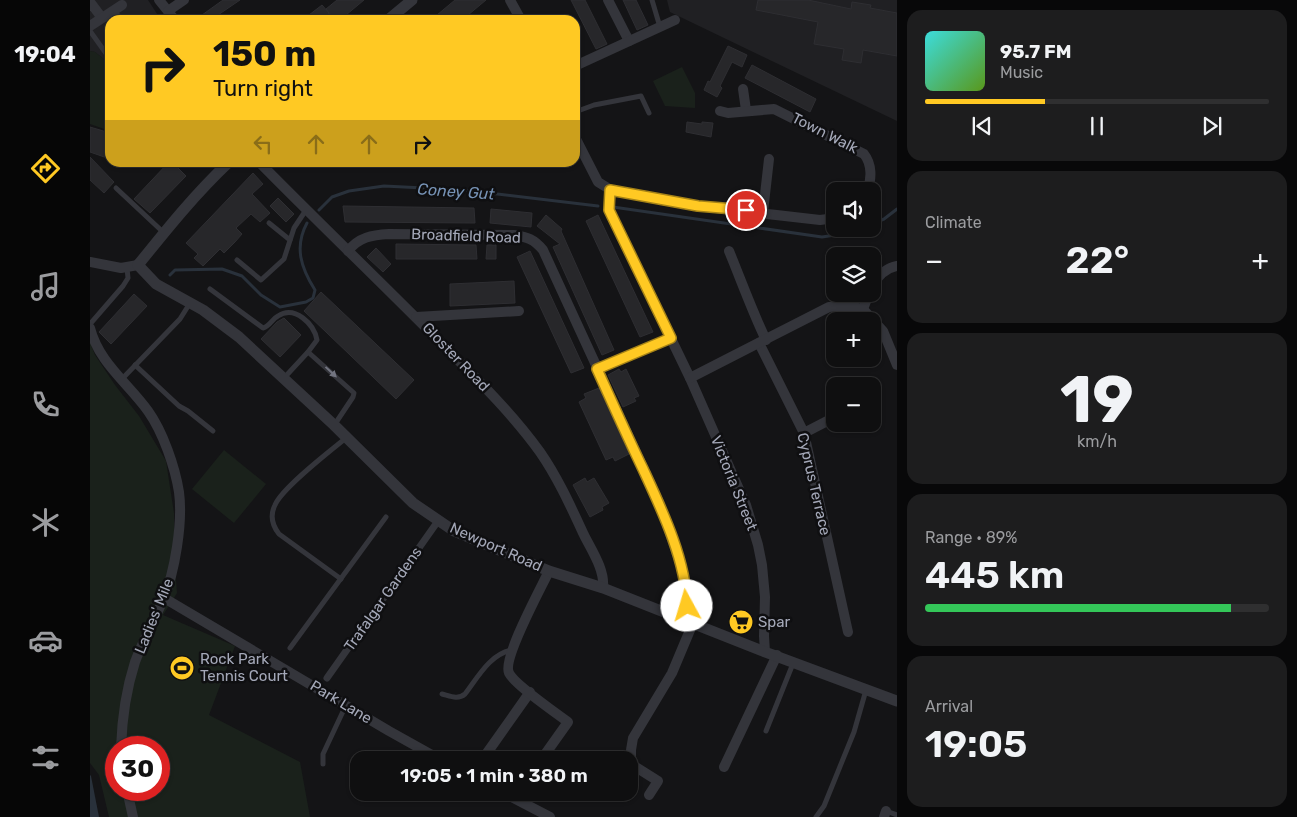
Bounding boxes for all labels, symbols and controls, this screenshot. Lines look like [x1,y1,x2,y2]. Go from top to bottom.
text: 150 m [213,33,316,75]
icon: right [130,35,195,100]
text: 95.7 FM [1000,40,1072,63]
text: 19:04 [14,41,76,68]
text: Music [1000,63,1043,82]
text: Turn right [213,75,313,102]
street label: Town Walk [789,109,861,157]
icon: previous [968,112,996,140]
icon: pause [1083,112,1111,140]
icon: next [1198,112,1226,140]
icon: left [249,130,277,158]
icon: ahead [302,130,330,158]
icon: ahead [355,130,383,158]
icon: right [408,130,436,158]
icon: directions [28,151,63,186]
water label: Coney Gut [417,179,496,204]
map controls [826,182,881,432]
button: sound [826,182,881,237]
pin [725,189,767,231]
icon: arrive [732,196,760,224]
text: Climate [925,213,982,232]
street label: Broadfield Road [411,225,521,247]
text: 22° [1066,237,1129,283]
text: − [925,244,943,277]
text: + [1252,244,1269,277]
button: layers [826,247,881,302]
icon: music [28,269,63,304]
button: + [826,312,881,367]
street label: Gloster Road [419,319,493,395]
text: 19 [1060,361,1134,438]
one-way arrow [324,366,336,378]
button: − [826,377,881,432]
icon: phone [28,387,63,422]
street label: Cyprus Terrace [793,431,835,537]
text: km/h [1077,432,1117,451]
street label: Victoria Street [707,433,761,533]
icon: climate [28,505,63,540]
street label: Newport Road [447,519,545,575]
text: Range · 89% [925,528,1017,547]
street label: Trafalgar Gardens [340,543,426,655]
text: 445 km [925,552,1064,598]
street label: Ladies' Mile [131,576,177,656]
position arrow [660,579,712,631]
supermarket icon: Spar [728,609,754,635]
place label: Spar [758,613,791,631]
icon: car [28,623,63,658]
place label: Rock Park Tennis Court [200,650,288,685]
sports icon: Rock Park Tennis Court [169,655,195,681]
street label: Park Lane [307,677,375,727]
text: Arrival [925,697,973,716]
text: 19:05 [925,721,1027,767]
speed limit sign: 30 [105,736,170,801]
icon: filters [28,740,63,775]
text: 19:05 · 1 min · 380 m [400,764,588,787]

